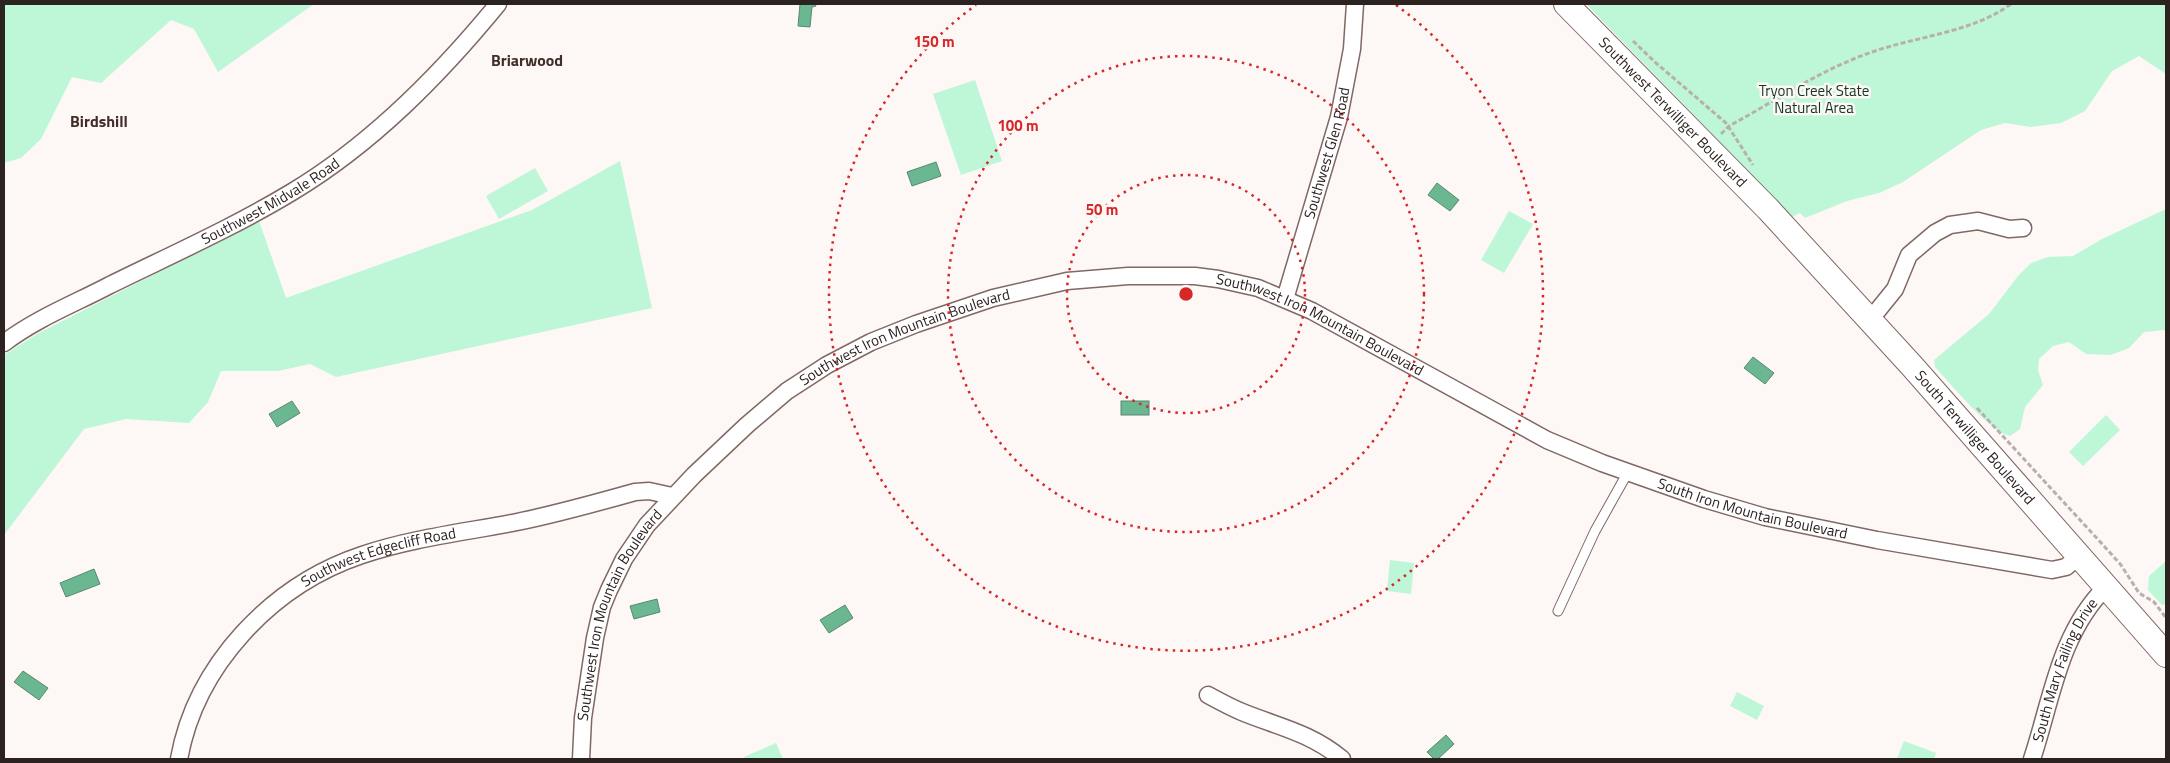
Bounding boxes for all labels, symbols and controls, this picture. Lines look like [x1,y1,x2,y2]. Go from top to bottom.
text: 150 m [913,30,955,53]
street label: Southwest Terwilliger Boulevard [1593,31,1753,192]
district label: Briarwood [491,48,563,72]
park label: Tryon Creek State Natural Area [1759,79,1869,119]
street label: Southwest Glen Road [1297,85,1355,222]
district label: Birdshill [70,109,128,133]
text: 100 m [997,114,1039,137]
street label: Southwest Midvale Road [197,152,344,250]
text: 50 m [1086,198,1118,221]
street label: Southwest Iron Mountain Boulevard [1214,267,1428,381]
street label: Southwest Iron Mountain Boulevard [794,282,1012,391]
centre of rings [1177,285,1195,303]
street label: South Terwilliger Boulevard [1910,365,2041,509]
street label: South Iron Mountain Boulevard [1654,471,1850,545]
street label: Southwest Iron Mountain Boulevard [571,504,667,722]
street label: Southwest Edgecliff Road [296,521,458,593]
street label: South Mary Failing Drive [2026,593,2103,745]

